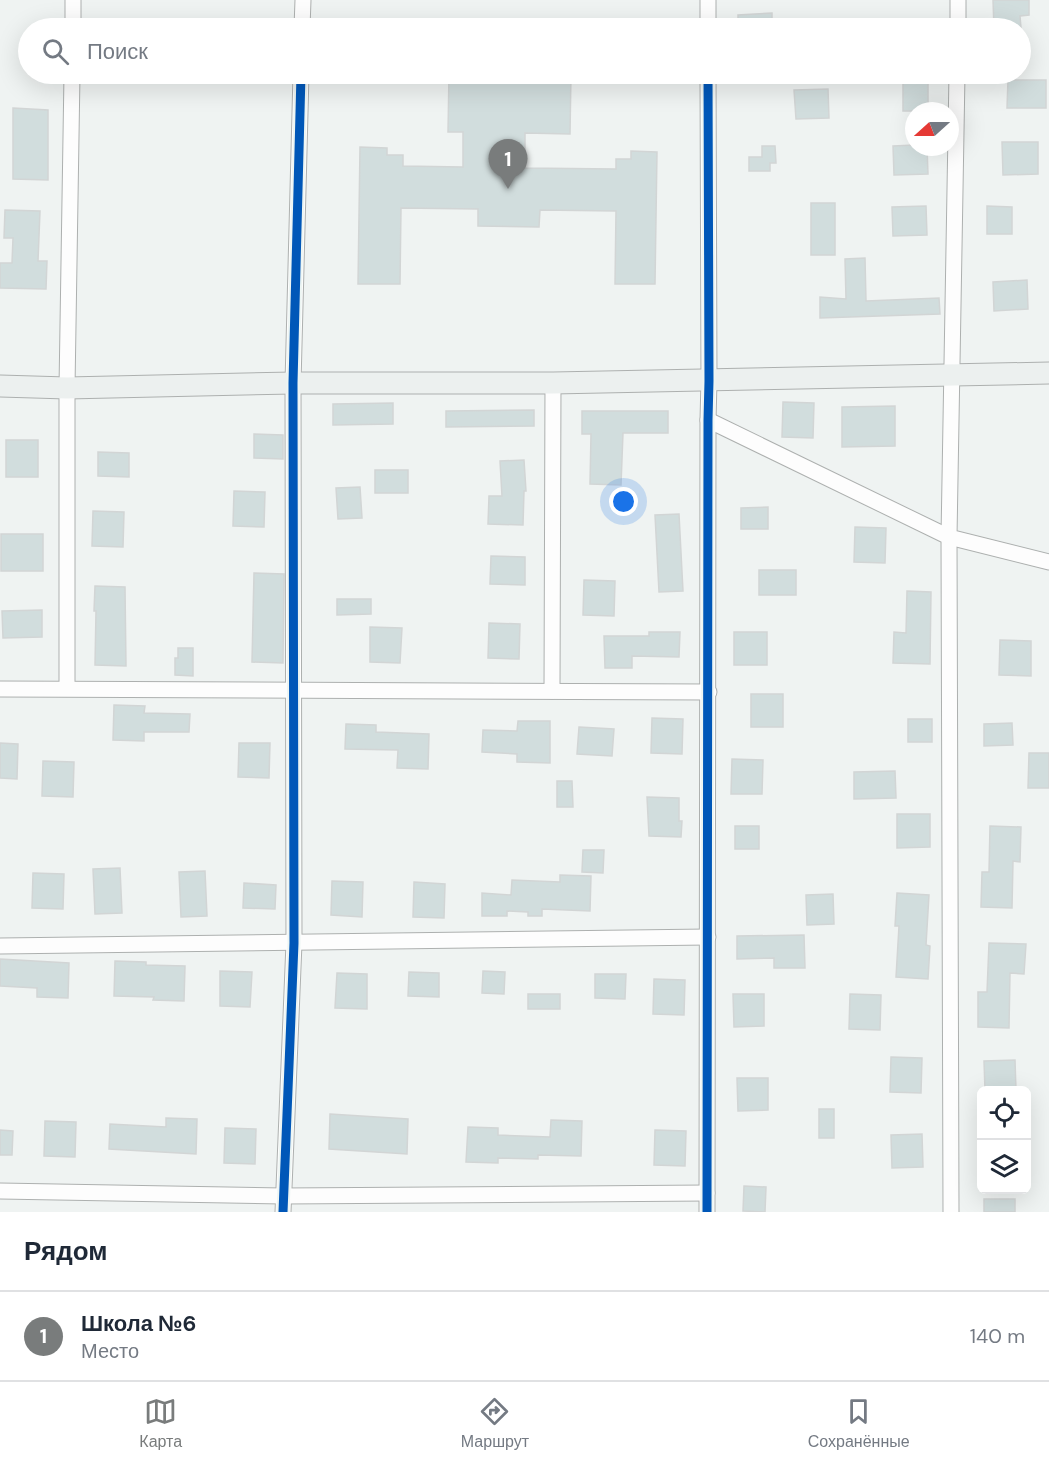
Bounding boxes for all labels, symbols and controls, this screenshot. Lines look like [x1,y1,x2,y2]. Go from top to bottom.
search box [18,18,1031,84]
icon: search [39,35,72,68]
text: Поиск [87,37,148,66]
north arrow [905,102,959,156]
pin: 1 [488,140,528,189]
your location [609,487,638,516]
map controls [977,1086,1031,1194]
button: locate [977,1086,1031,1140]
button: layers [977,1140,1031,1194]
text: Рядом [24,1234,107,1268]
text: Школа №6 [81,1309,197,1338]
text: 1 [40,1323,47,1349]
text: 140 m [970,1323,1025,1349]
text: Место [81,1338,139,1364]
tab: Карта [139,1395,182,1452]
tab: Маршрут [461,1395,529,1452]
tab: Сохранённые [808,1395,910,1452]

